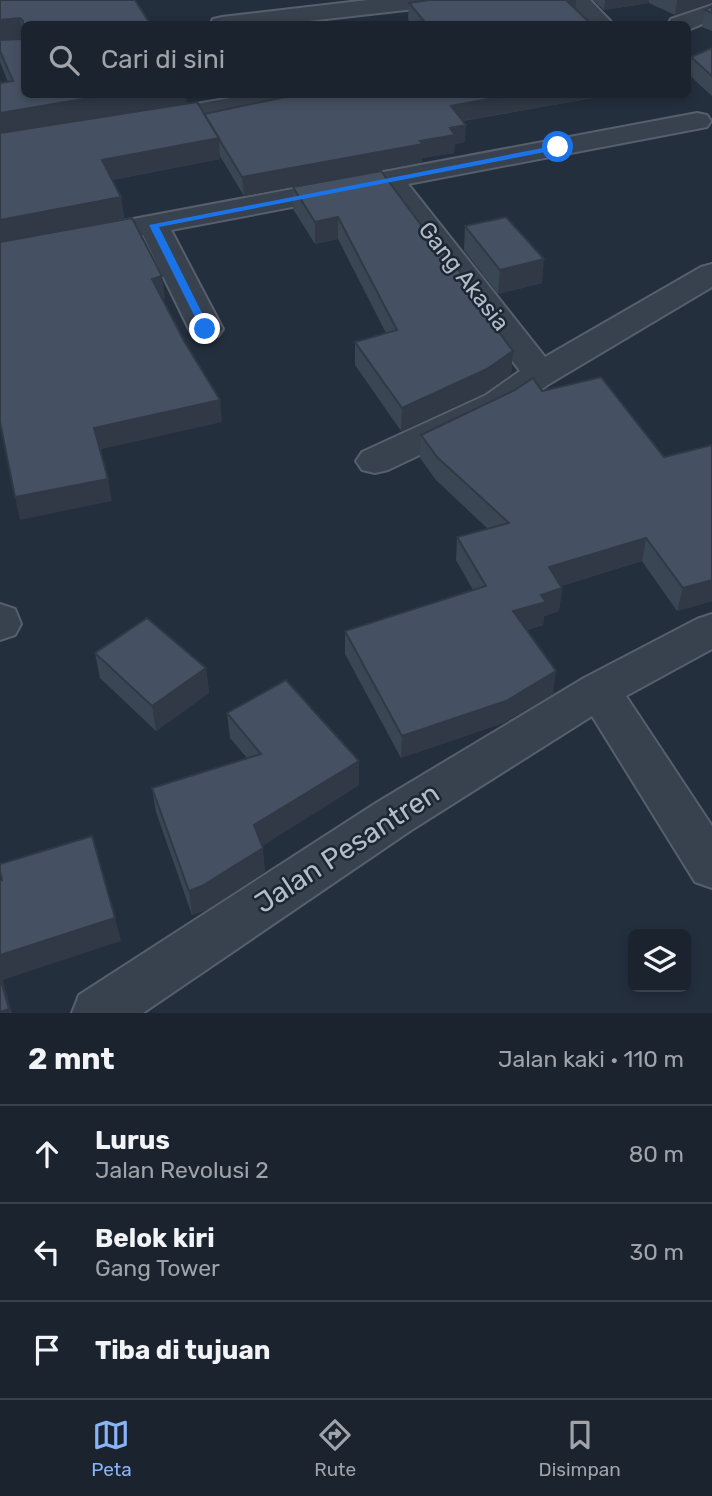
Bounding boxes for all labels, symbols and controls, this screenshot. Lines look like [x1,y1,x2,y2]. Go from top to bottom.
search box [21,21,691,98]
icon: search [45,41,83,79]
text: Cari di sini [101,44,225,75]
route start [542,131,573,162]
street label: Gang Akasia [413,216,515,336]
route end [189,313,220,344]
street label: Jalan Pesantren [249,776,445,920]
map controls [628,929,691,992]
button: layers [628,929,691,992]
text: 2 mnt [28,1041,115,1077]
text: Jalan kaki · 110 m [498,1045,684,1073]
text: Lurus [95,1125,170,1156]
icon: ahead [28,1135,66,1173]
text: 80 m [629,1140,684,1168]
text: Jalan Revolusi 2 [95,1156,269,1184]
text: Belok kiri [95,1223,215,1254]
icon: left [28,1233,66,1271]
text: 30 m [629,1238,684,1266]
text: Gang Tower [95,1254,220,1282]
icon: arrive [28,1331,66,1369]
text: Tiba di tujuan [95,1335,270,1366]
tab: Peta [91,1416,132,1481]
tab: Rute [314,1416,356,1481]
tab: Disimpan [539,1416,621,1481]

